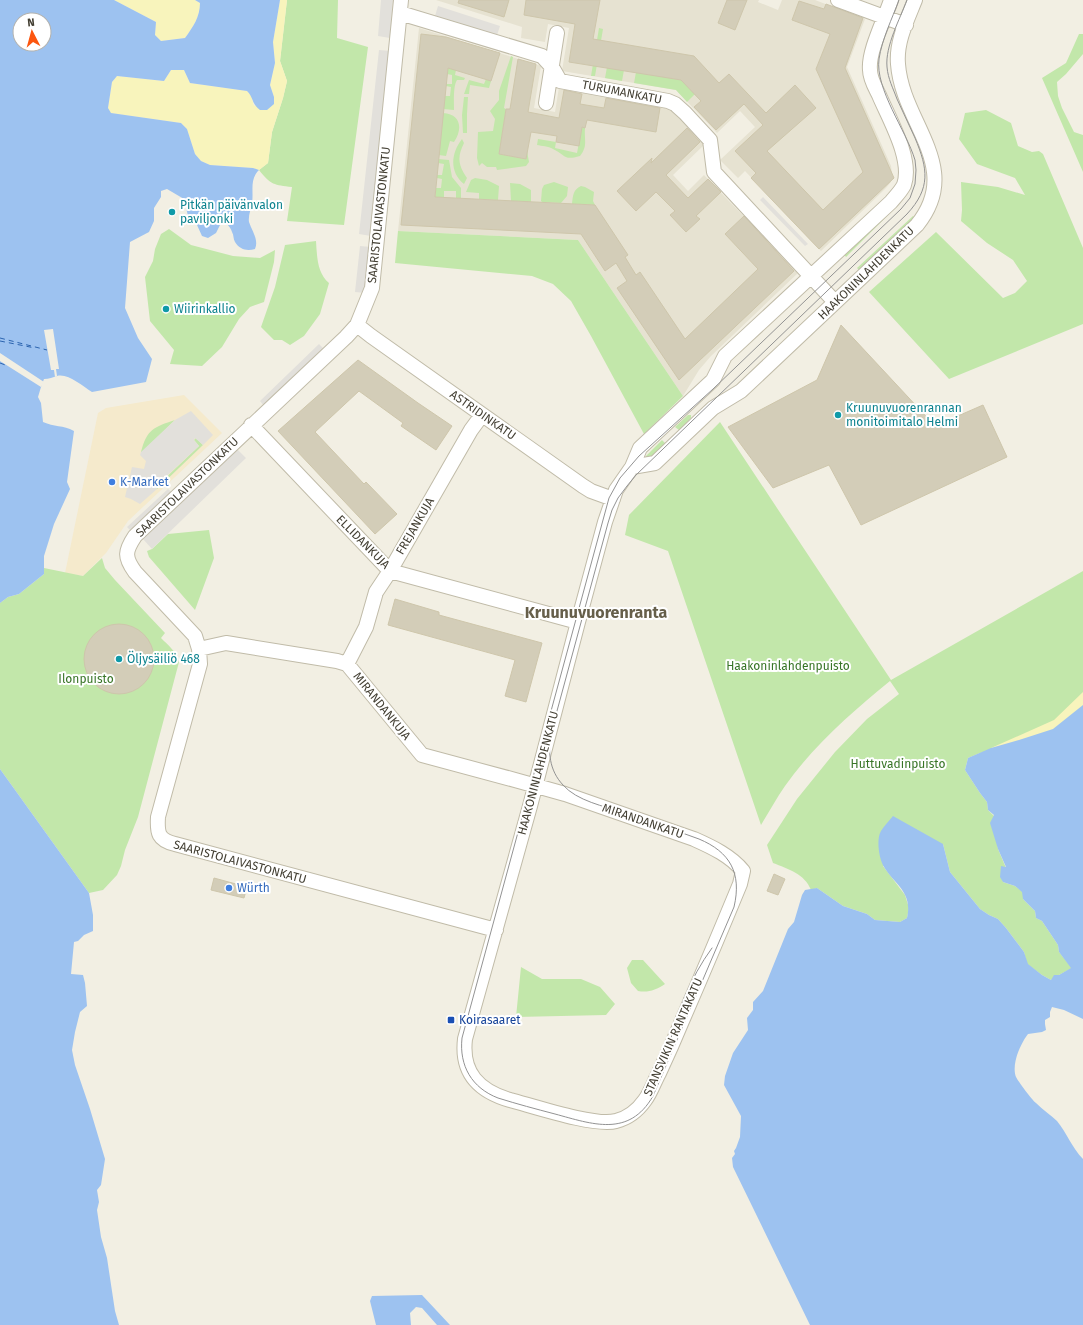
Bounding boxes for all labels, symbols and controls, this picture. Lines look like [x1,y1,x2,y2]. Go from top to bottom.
north arrow [12,12,52,52]
text: N [27,16,35,29]
street label: TURUMANKATU [581,77,663,107]
street label: SAARISTOLAIVASTONKATU [365,146,393,284]
place label: Pitkän päivänvalon paviljonki [180,198,283,226]
marker: Pitkän päivänvalon paviljonki [167,207,177,217]
street label: HAAKONINLAHDENKATU [815,224,917,322]
place label: Wiirinkallio [174,302,236,316]
marker: Wiirinkallio [161,304,171,314]
street label: ASTRIDINKATU [447,387,519,443]
place label: Kruunuvuorenrannan monitoimitalo Helmi [846,401,962,429]
marker: Kruunuvuorenrannan monitoimitalo Helmi [833,410,843,420]
street label: SAARISTOLAIVASTONKATU [133,434,241,540]
place label: K-Market [120,475,170,489]
marker: K-Market [107,477,117,487]
street label: FREJANKUJA [393,495,437,557]
street label: ELLIDANKUJA [333,512,393,572]
district label: Kruunuvuorenranta [525,603,668,622]
place label: Öljysäiliö 468 [127,650,200,666]
marker: Öljysäiliö 468 [114,654,124,664]
park label: Haakoninlahdenpuisto [726,659,850,673]
street label: MIRANDANKUJA [350,669,414,743]
park label: Ilonpuisto [58,672,114,686]
street label: HAAKONINLAHDENKATU [515,709,561,837]
park label: Huttuvadinpuisto [851,757,945,771]
street label: MIRANDANKATU [600,800,686,842]
street label: SAARISTOLAIVASTONKATU [172,837,308,887]
place label: Würth [237,881,270,895]
marker: Würth [224,883,234,893]
street label: STANSVIKIN RANTAKATU [641,976,705,1098]
place label: Koirasaaret [459,1013,521,1027]
marker: Koirasaaret [446,1015,456,1025]

